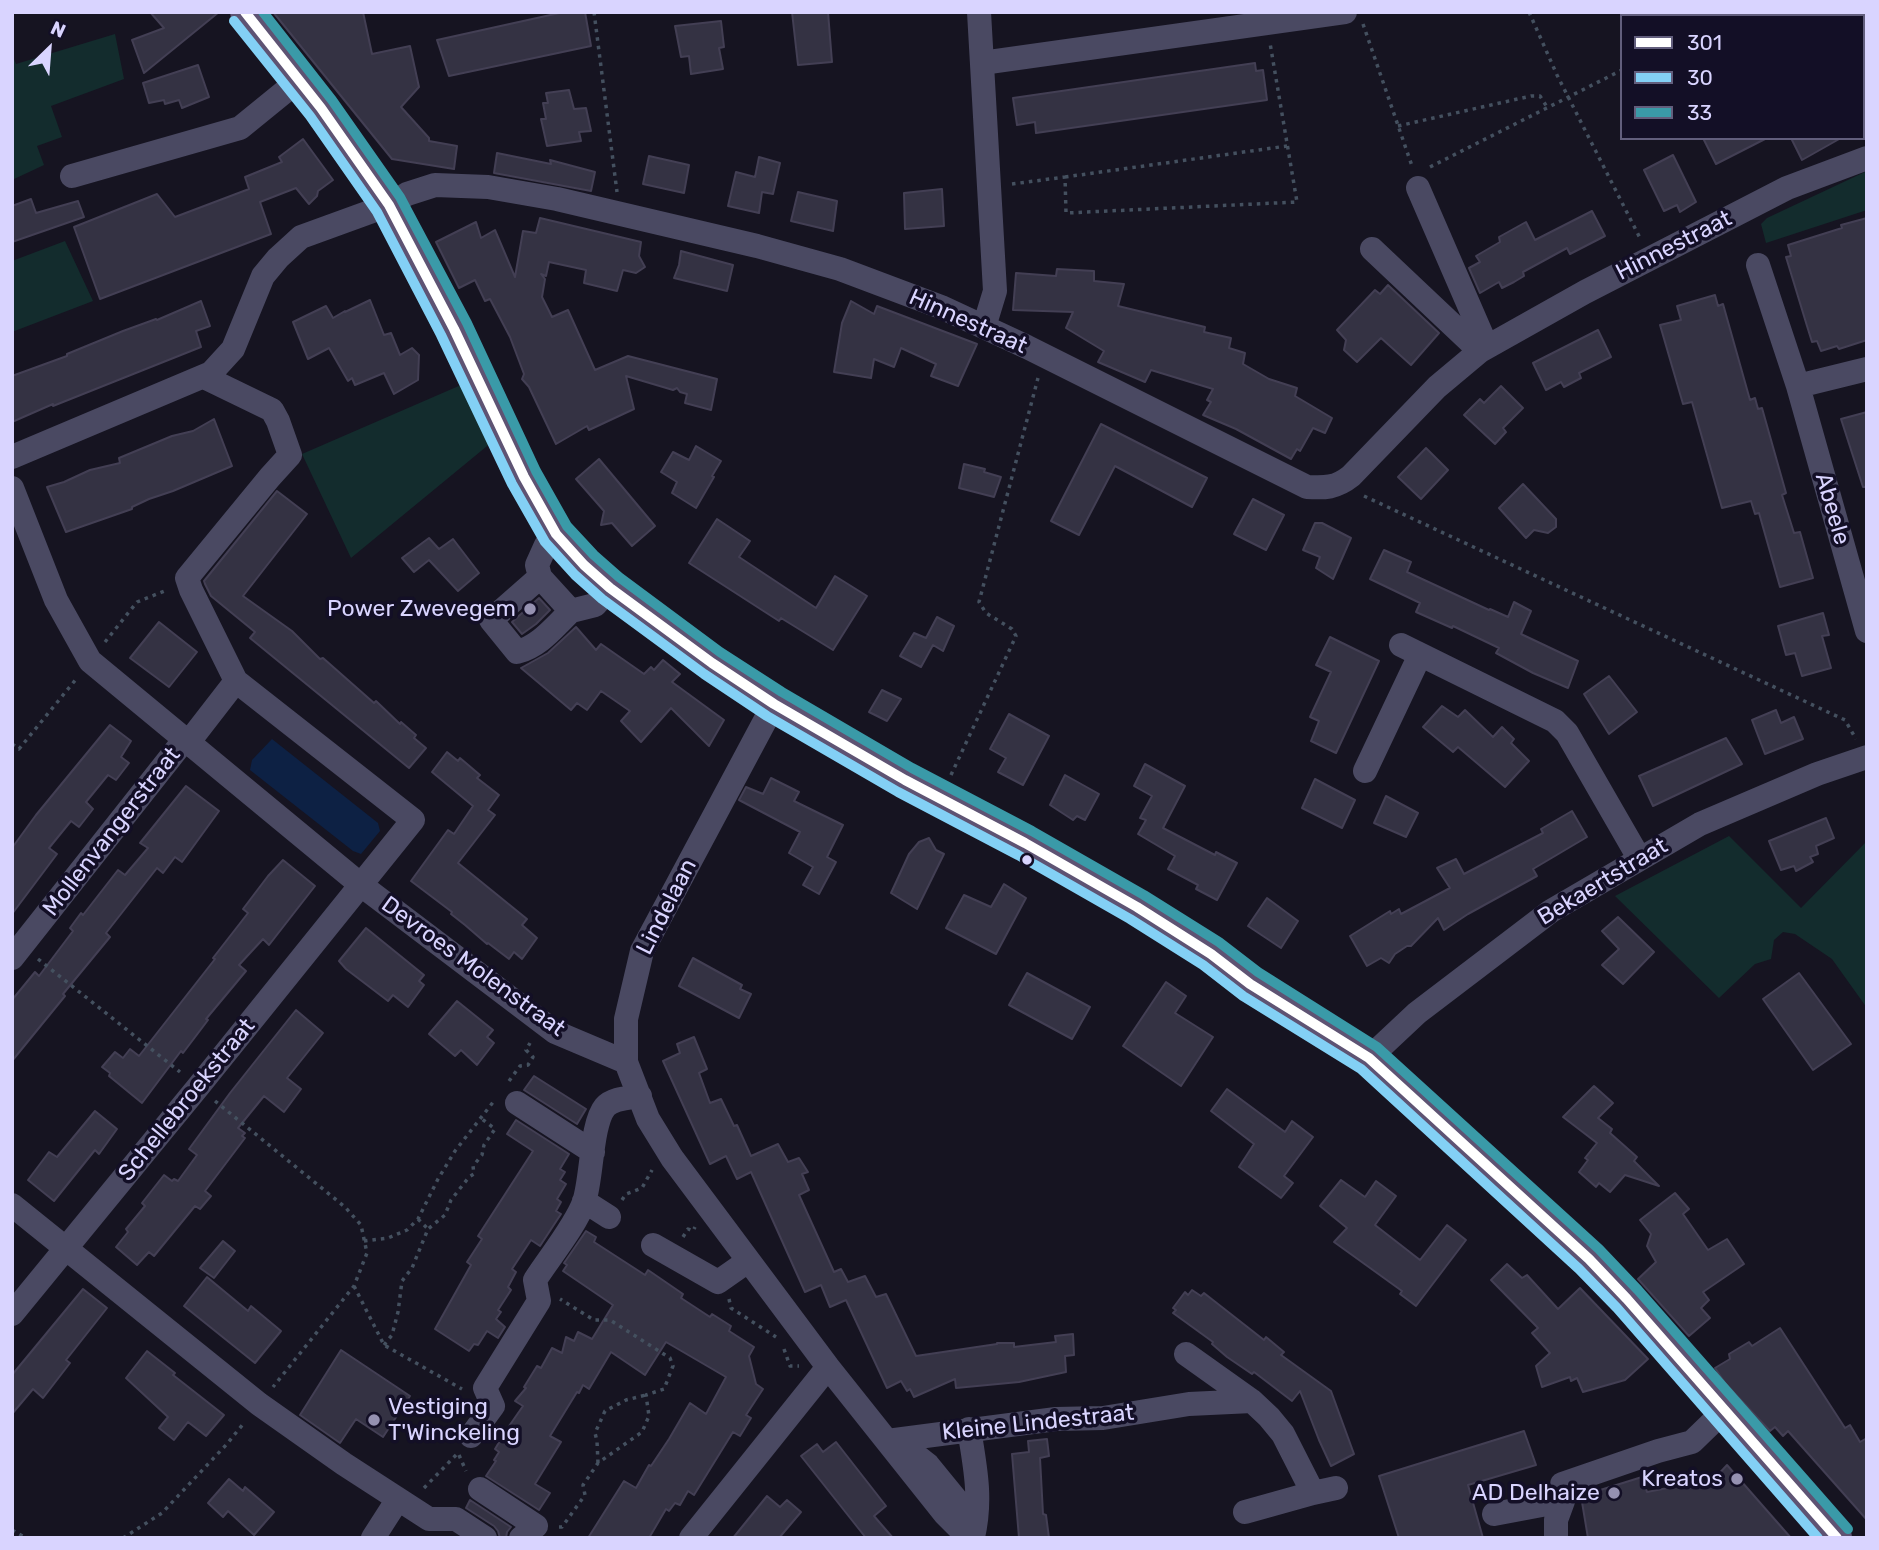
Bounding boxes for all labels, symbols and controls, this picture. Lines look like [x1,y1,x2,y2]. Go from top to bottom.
north arrow [14,14,84,84]
legend [1620,14,1865,140]
text: N [47,16,69,43]
text: 301 [1687,30,1722,55]
text: 30 [1687,65,1713,90]
text: 33 [1687,100,1712,125]
street label: Hinnestraat [1611,205,1737,287]
street label: Hinnestraat [905,284,1031,360]
street label: Abeele [1809,470,1855,548]
place label: Power Zwevegem [327,595,516,623]
marker: Power Zwevegem [522,601,538,617]
street label: Mollenvangerstraat [37,742,187,922]
street label: Bekaertstraat [1533,832,1673,932]
unlabelled marker [1020,853,1034,867]
street label: Lindelaan [631,854,703,960]
street label: Devroes Molenstraat [376,891,570,1043]
street label: Schellebroekstraat [113,1013,261,1187]
place label: Vestiging T'Winckeling [388,1393,520,1447]
street label: Kleine Lindestraat [941,1399,1135,1447]
marker: Vestiging T'Winckeling [366,1412,382,1428]
place label: Kreatos [1641,1465,1723,1493]
marker: Kreatos [1729,1471,1745,1487]
place label: AD Delhaize [1472,1479,1600,1507]
marker: AD Delhaize [1606,1485,1622,1501]

